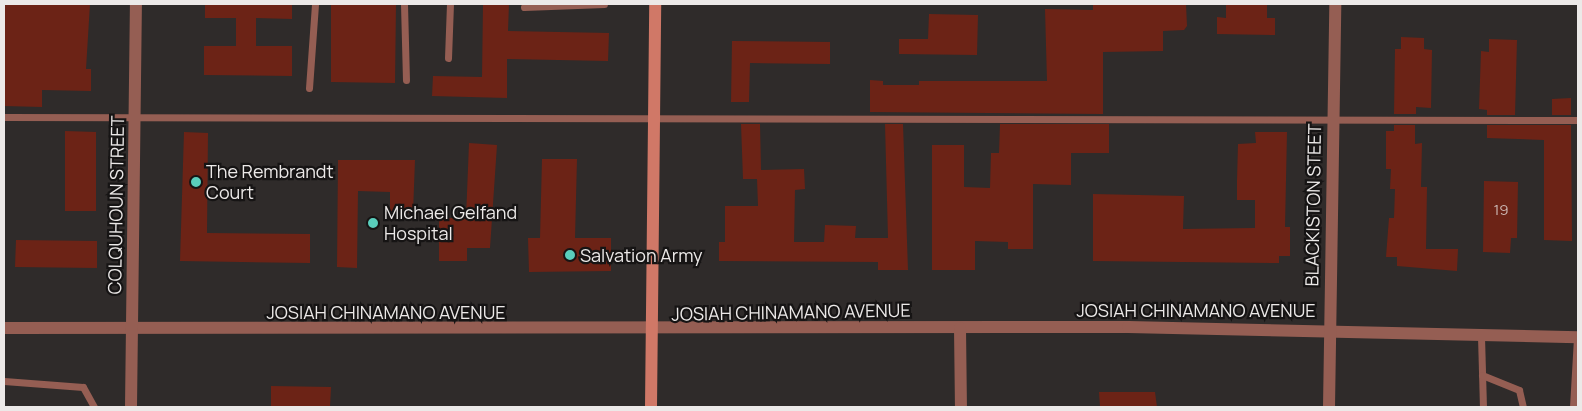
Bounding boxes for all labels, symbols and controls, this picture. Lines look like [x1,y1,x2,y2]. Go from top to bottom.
street label: COLQUHOUN STREET [104,115,128,295]
street label: BLACKISTON STEET [1301,123,1325,287]
place label: The Rembrandt Court [206,161,334,203]
marker: The Rembrandt Court [190,176,202,188]
house number: 19 [1493,201,1509,219]
place label: Michael Gelfand Hospital [384,202,517,244]
marker: Michael Gelfand Hospital [366,216,380,230]
place label: Salvation Army [580,244,703,266]
marker: Salvation Army [564,249,576,261]
street label: JOSIAH CHINAMANO AVENUE [671,299,911,325]
street label: JOSIAH CHINAMANO AVENUE [1076,299,1316,321]
street label: JOSIAH CHINAMANO AVENUE [266,301,506,323]

